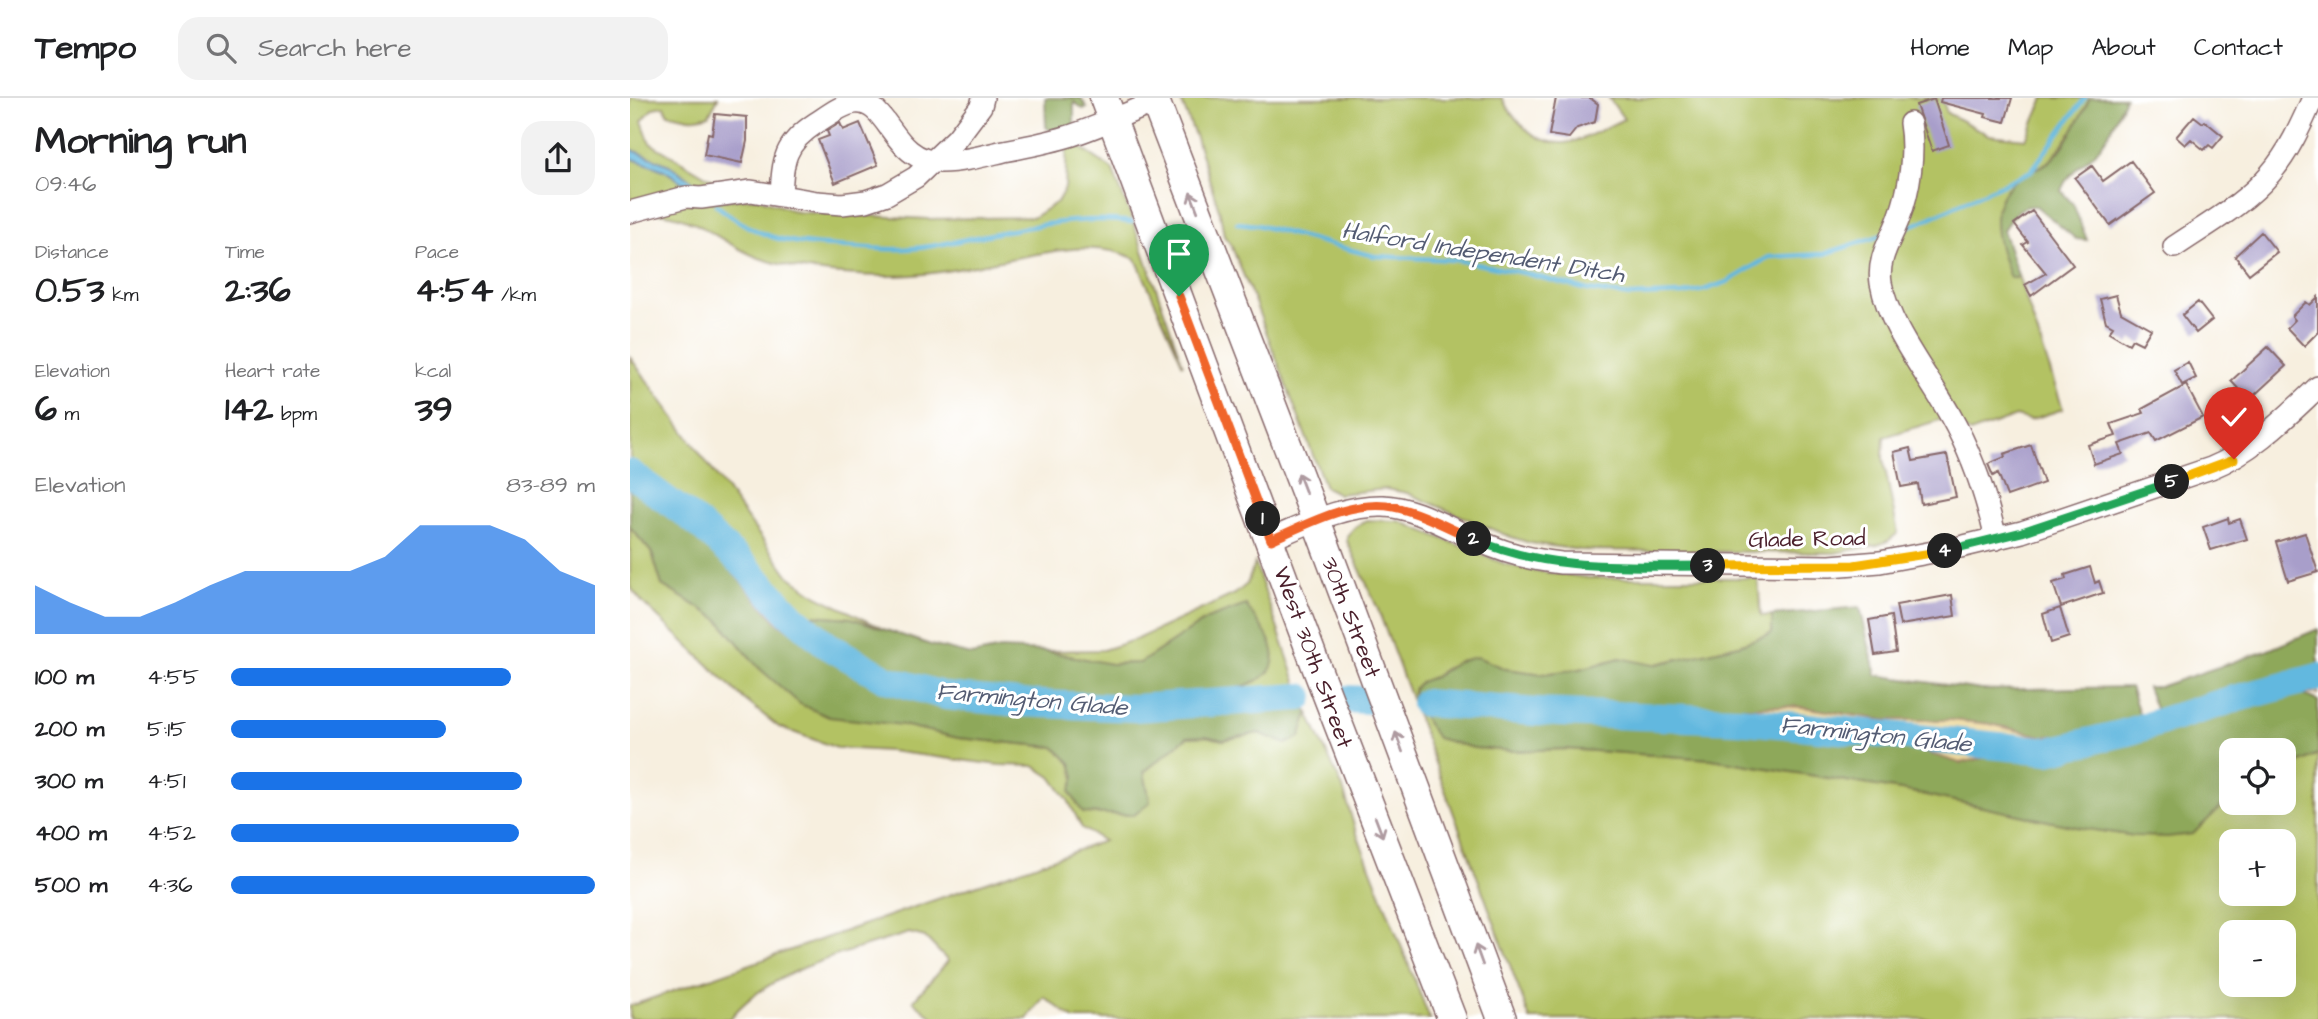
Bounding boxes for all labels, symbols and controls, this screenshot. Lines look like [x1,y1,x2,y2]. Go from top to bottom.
search box [178,17,668,80]
text: Tempo [35,25,136,71]
icon: search [202,29,240,67]
text: Search here [258,30,411,66]
text: Home [1910,31,1970,65]
text: Map [2008,31,2053,65]
text: About [2091,31,2156,65]
text: Contact [2194,31,2283,65]
text: Morning run [35,116,247,168]
button: share [521,121,595,195]
text: 09:46 [35,168,97,200]
one-way arrow [1187,191,1200,213]
water label: Halford Independent Ditch [1339,214,1627,292]
pin [1149,224,1209,296]
icon: arrive [1160,235,1198,273]
text: Distance [35,239,109,266]
text: Time [225,239,265,266]
text: Pace [415,239,459,266]
text: 0.53 [35,266,105,315]
text: 2:36 [225,266,291,315]
text: 4:54 [415,266,493,315]
text: km [105,282,139,309]
text: /km [493,282,536,309]
text: Elevation [35,358,110,385]
text: Heart rate [225,358,320,385]
text: kcal [415,358,451,385]
text: 6 [35,385,57,434]
text: 142 [225,385,273,434]
text: 39 [415,385,453,434]
pin [2204,387,2264,459]
icon: check [2215,398,2253,436]
text: m [57,401,79,428]
text: bpm [273,401,317,428]
pin: 5 [2154,464,2190,500]
text: 5 [2165,468,2178,495]
text: Elevation [35,469,126,501]
text: 83–89 m [506,469,595,501]
one-way arrow [1294,473,1307,495]
pin: 1 [1246,502,1280,536]
text: 1 [1261,505,1264,532]
pin: 2 [1456,522,1492,556]
street label: Glade Road [1748,522,1866,556]
text: 2 [1468,525,1479,552]
pin: 4 [1928,533,1962,568]
text: 4 [1938,537,1951,564]
pin: 3 [1690,548,1726,584]
street label: 30th Street [1313,552,1389,683]
text: 3 [1703,552,1712,579]
street label: West 30th Street [1265,562,1361,753]
text: 100 m [35,661,94,693]
text: 4:55 [147,661,199,693]
water label: Farmington Glade [935,675,1130,726]
water label: Farmington Glade [1779,708,1974,763]
text: 200 m [35,713,104,745]
text: 5:15 [147,713,186,745]
one-way arrow [1392,731,1404,753]
map controls [2219,738,2296,997]
button: locate [2219,738,2296,815]
text: 300 m [35,765,103,797]
text: 4:51 [147,765,186,797]
one-way arrow [1373,815,1386,837]
text: 400 m [35,817,107,849]
text: 4:52 [147,817,196,849]
button: + [2219,829,2296,906]
text: 500 m [35,869,107,901]
text: 4:36 [147,869,193,901]
button: − [2219,920,2296,997]
one-way arrow [1471,945,1484,967]

